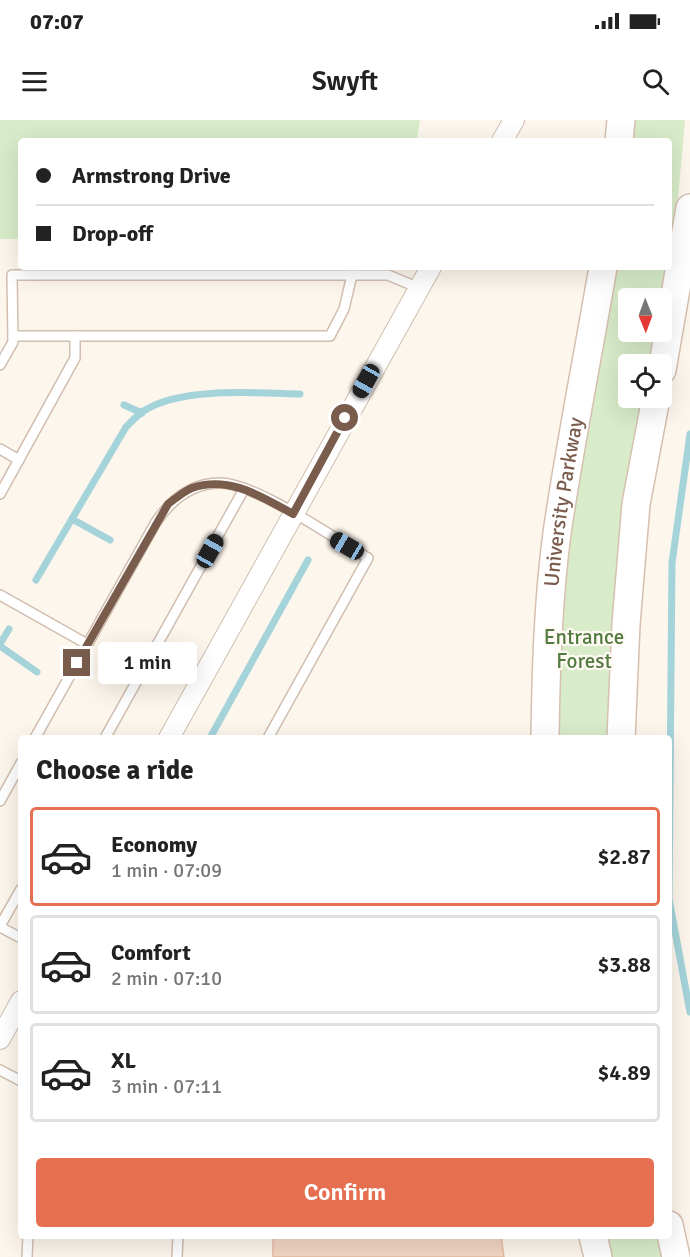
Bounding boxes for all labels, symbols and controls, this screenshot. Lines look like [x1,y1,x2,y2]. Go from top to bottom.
text: 07:07 [30,8,84,35]
icon: menu [18,65,51,98]
text: Swyft [312,65,378,98]
icon: search [639,65,672,98]
text: Armstrong Drive [72,162,231,189]
text: Drop-off [72,220,153,247]
north arrow [618,288,672,342]
map controls [618,288,672,408]
button: locate [618,354,672,408]
car [349,361,383,401]
route start [331,404,358,431]
street label: University Parkway [538,415,589,588]
car [327,529,367,563]
car [193,531,227,571]
park label: Entrance Forest [544,624,624,674]
callout: 1 min [98,642,197,684]
route end [63,649,90,676]
text: 1 min [124,650,171,675]
text: Choose a ride [36,754,194,787]
icon: car [39,830,93,884]
text: Economy [111,831,197,858]
text: $2.87 [597,843,651,870]
text: 1 min · 07:09 [111,858,222,883]
icon: car [39,938,93,992]
text: Comfort [111,939,191,966]
text: $3.88 [597,951,651,978]
text: 2 min · 07:10 [111,966,222,991]
icon: car [39,1046,93,1100]
text: XL [111,1047,136,1074]
text: $4.89 [597,1059,651,1086]
text: 3 min · 07:11 [111,1074,222,1099]
button: Confirm [36,1158,654,1227]

